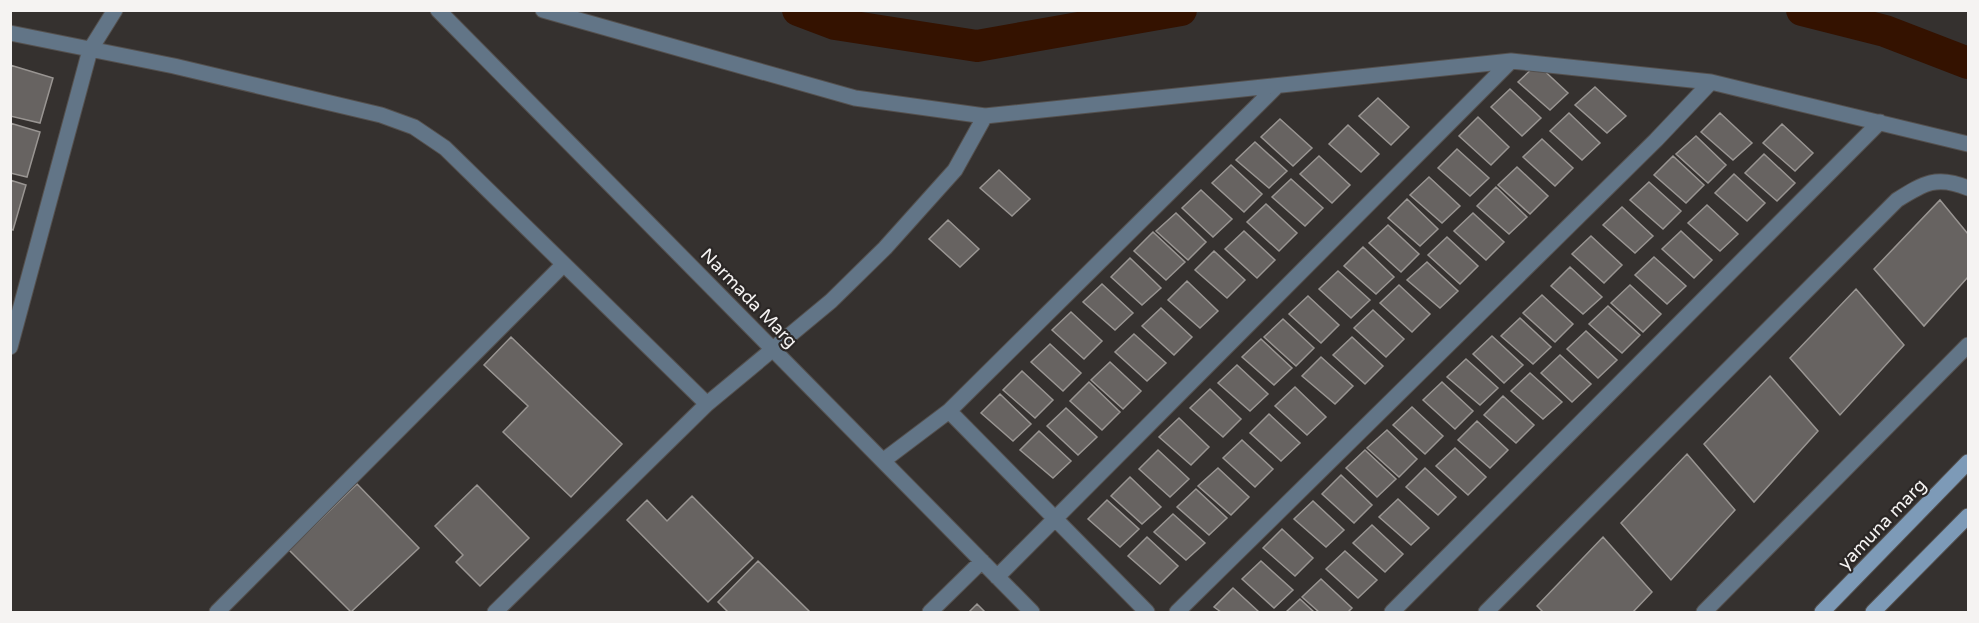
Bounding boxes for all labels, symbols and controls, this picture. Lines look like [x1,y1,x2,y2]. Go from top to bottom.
street label: Narmada Marg [696,244,802,352]
street label: yamuna marg [1833,474,1931,574]

